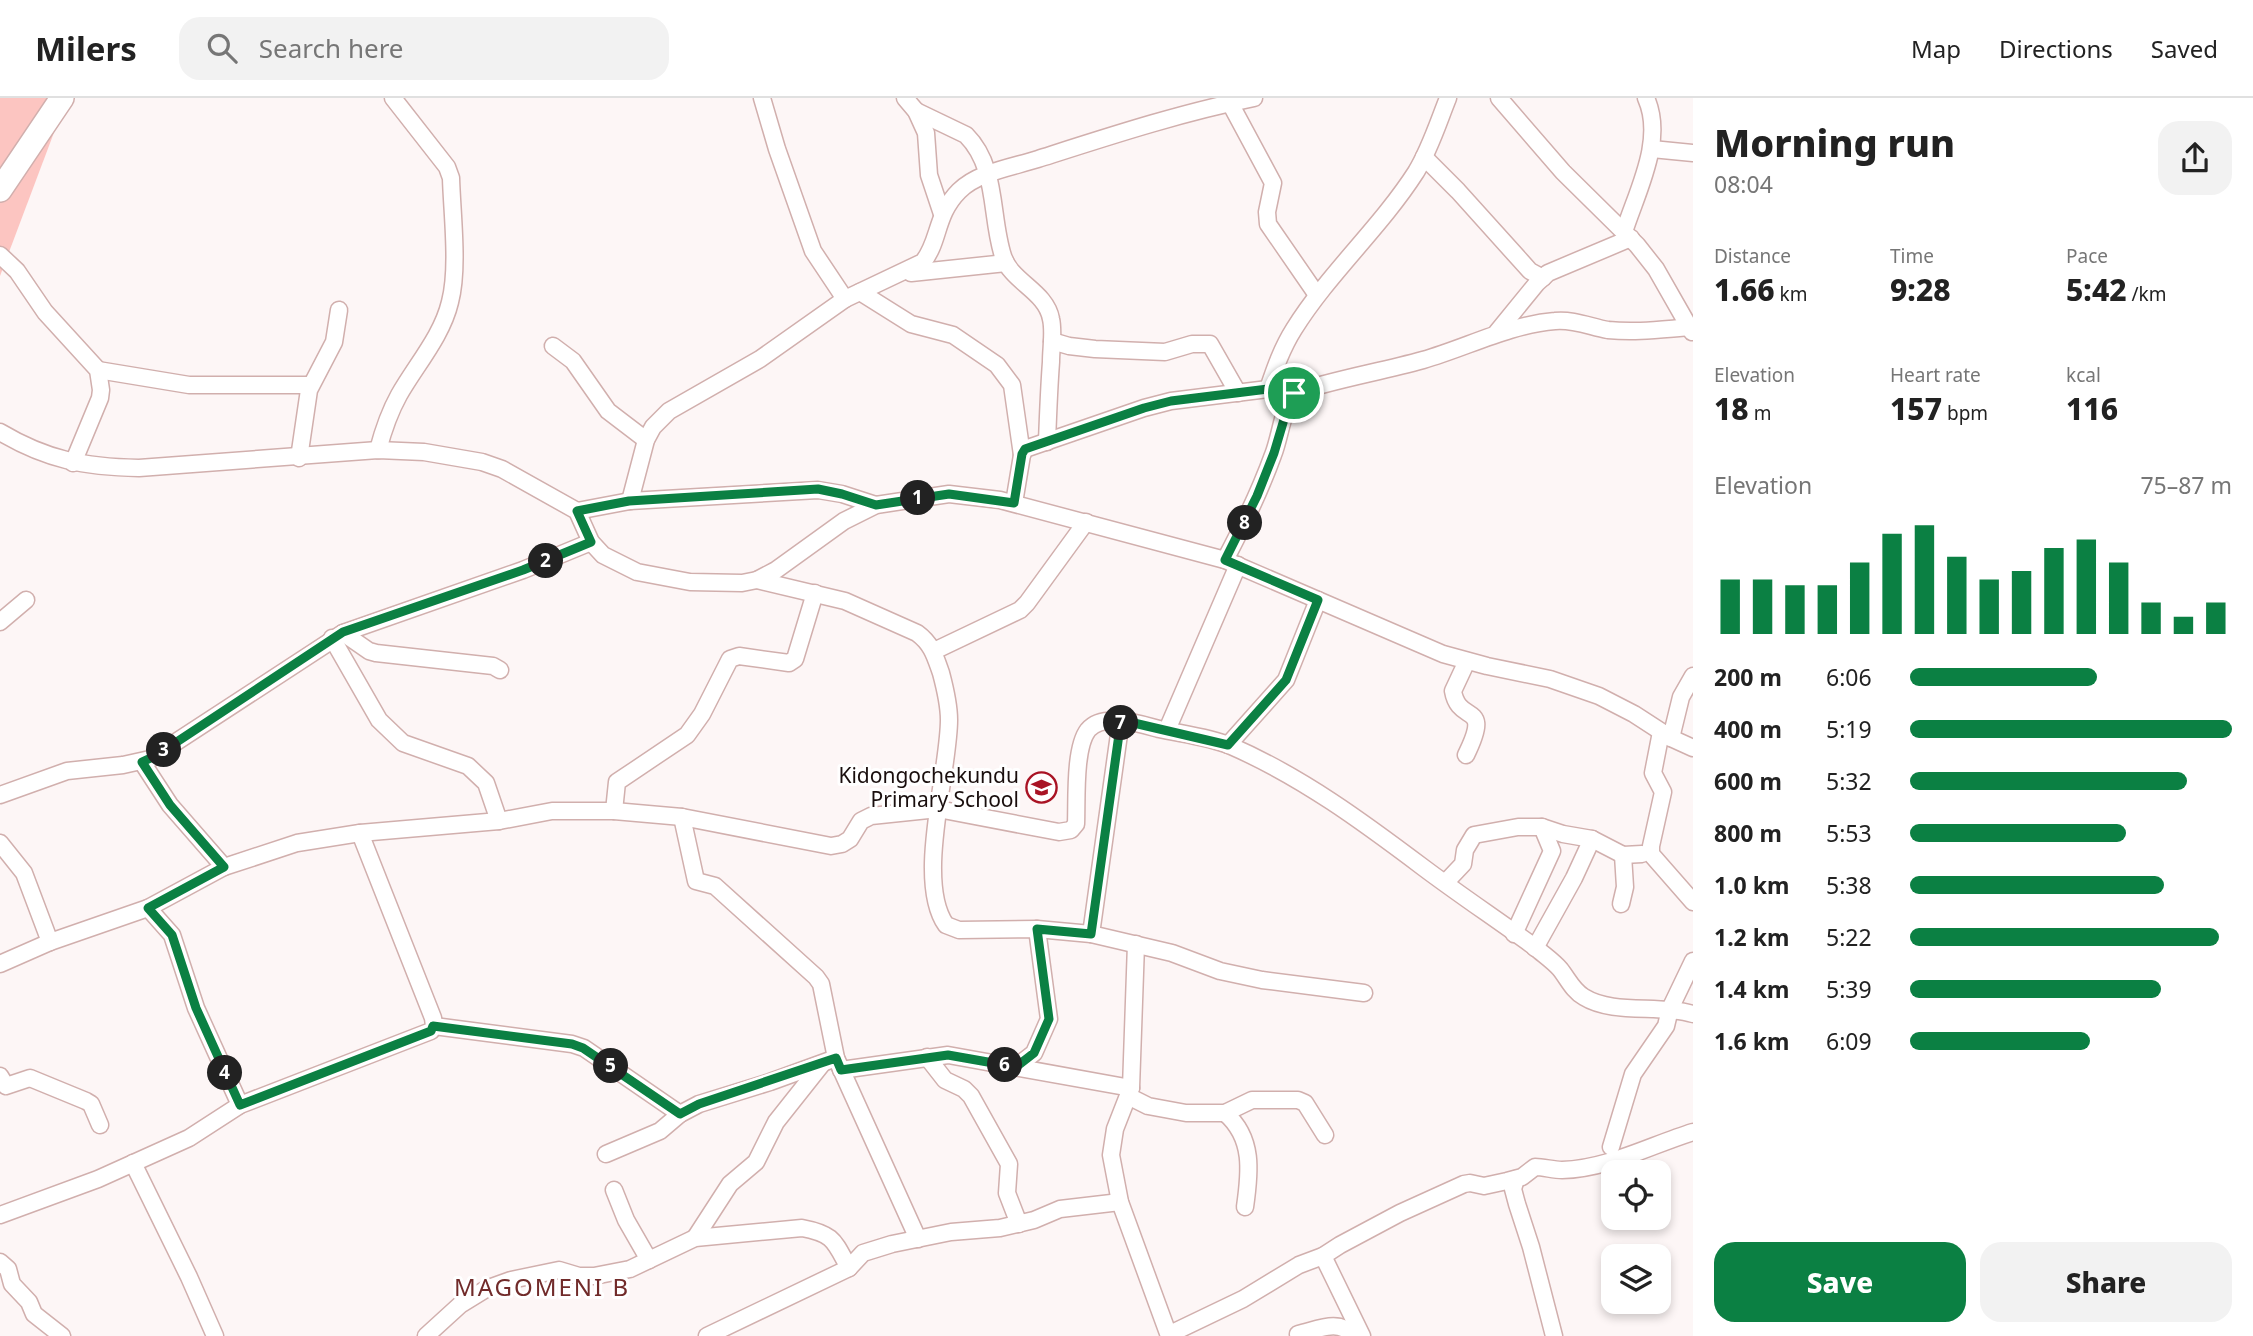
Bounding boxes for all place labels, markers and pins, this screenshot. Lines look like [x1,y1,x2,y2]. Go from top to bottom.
pin [1264,363,1324,423]
pin: 1 [900,480,936,516]
pin: 8 [1228,506,1262,540]
pin: 2 [528,544,564,578]
pin: 7 [1104,706,1138,740]
pin: 3 [146,732,182,768]
place label: Kidongochekundu Primary School [838,761,1019,813]
school or university icon: Kidongochekundu Primary School [1025,770,1059,804]
pin: 5 [594,1048,628,1084]
pin: 6 [988,1048,1023,1082]
pin: 4 [208,1056,243,1090]

